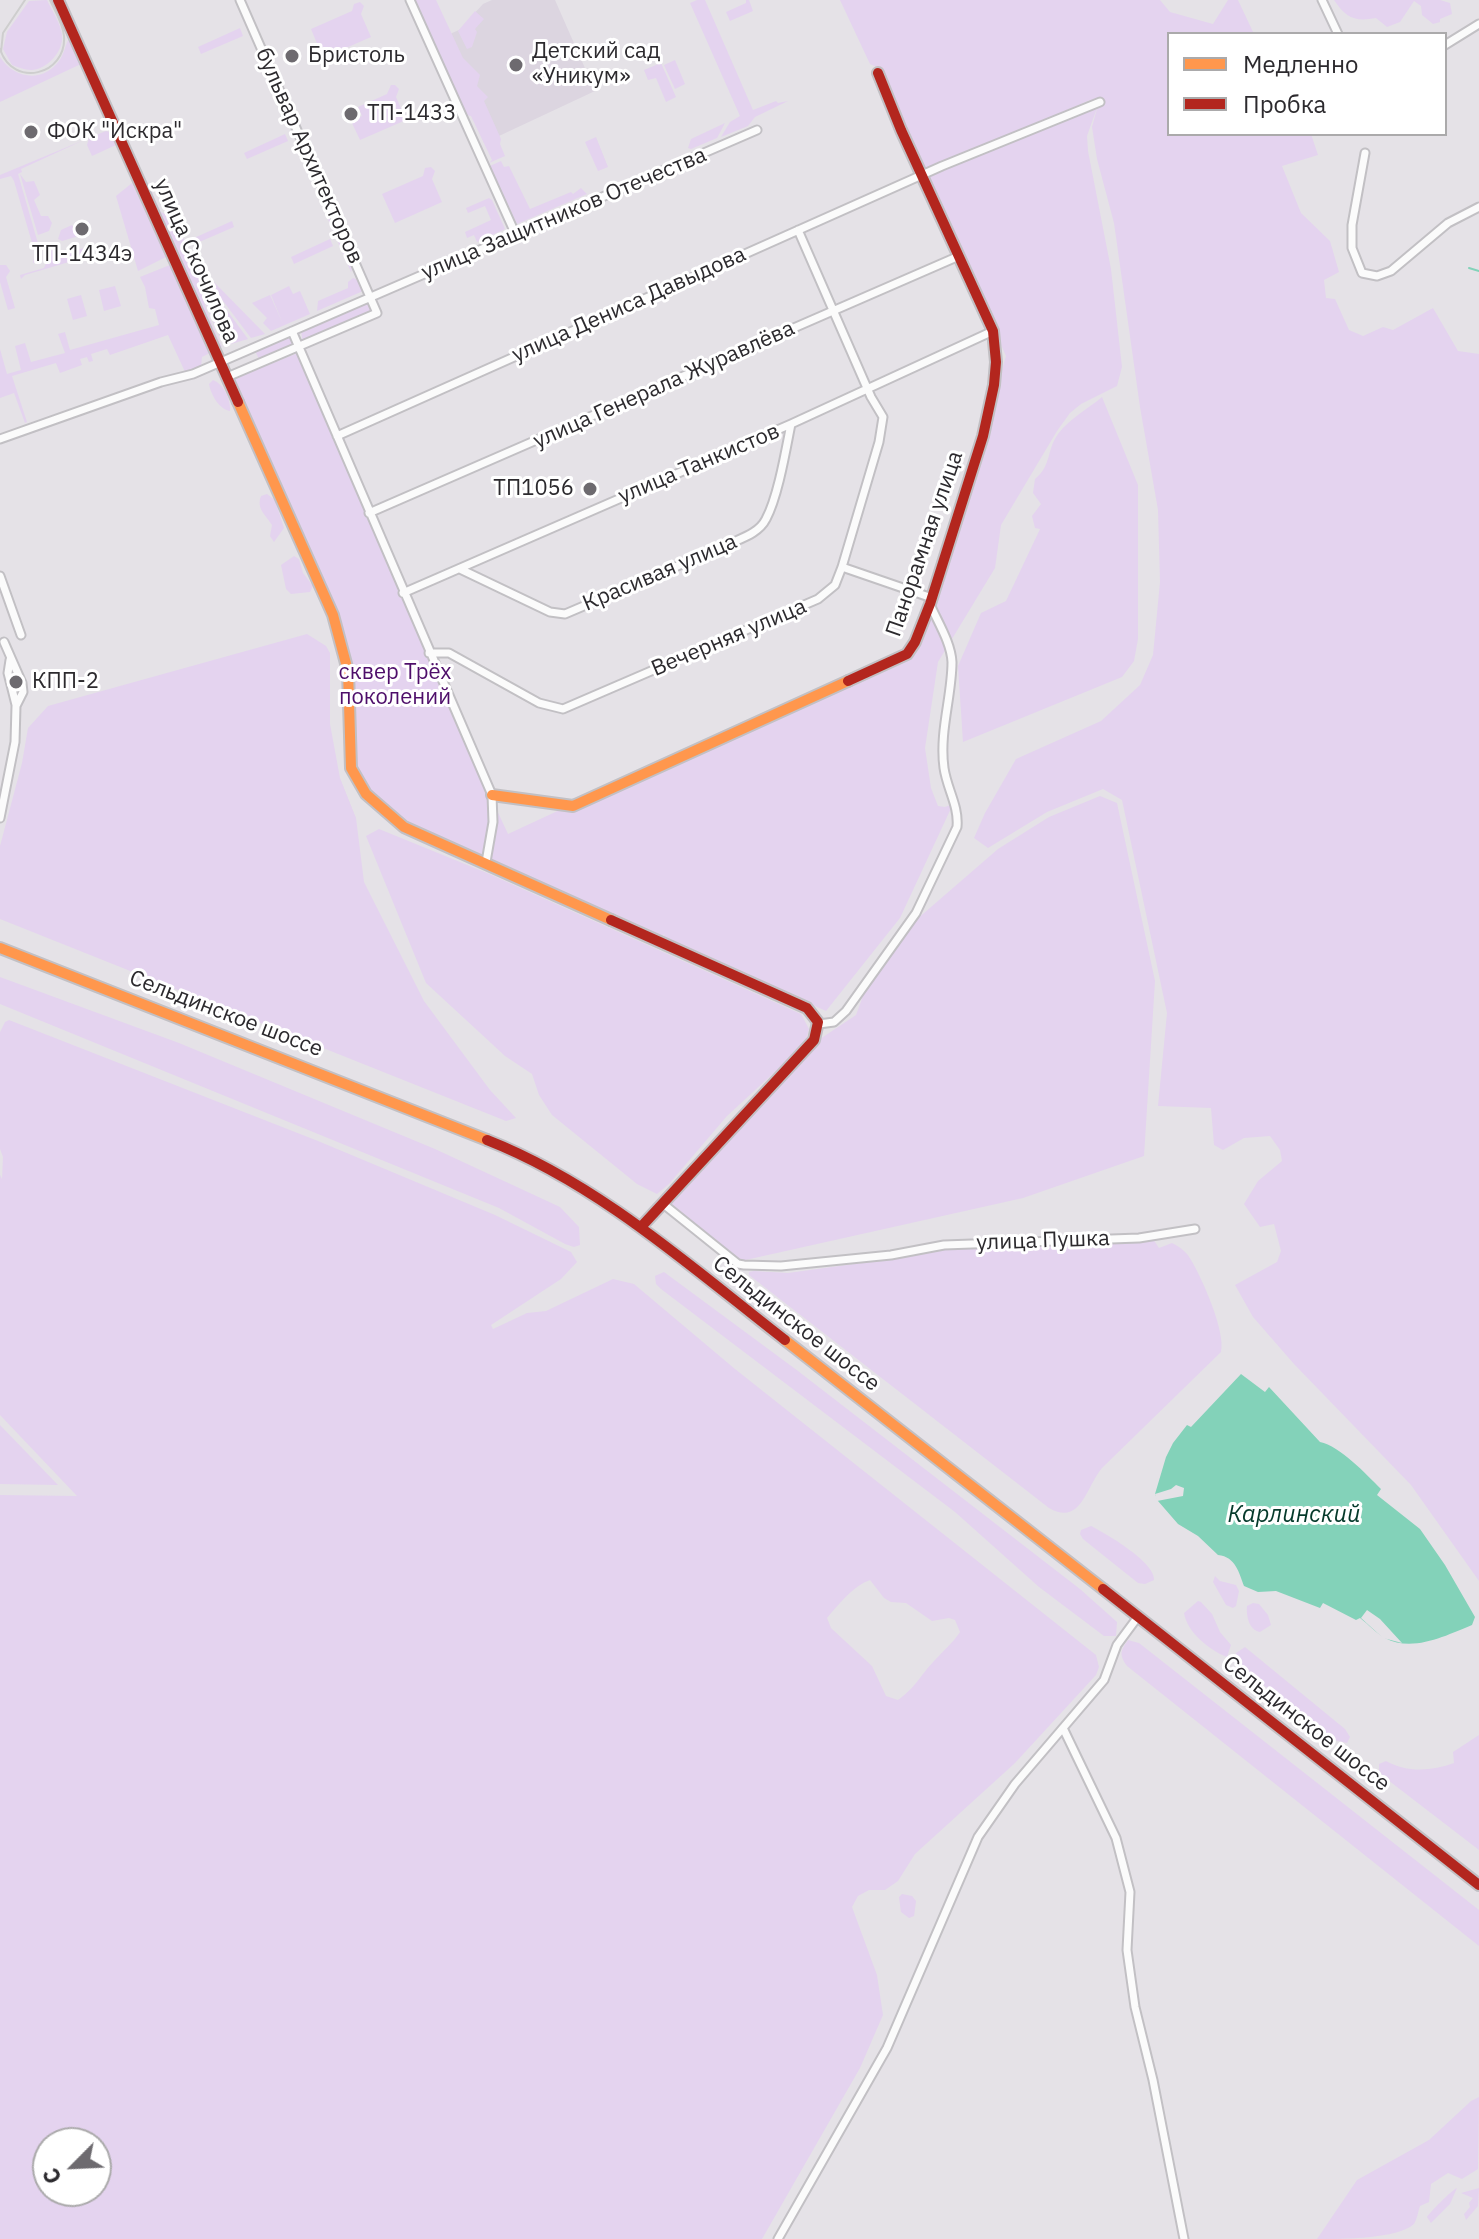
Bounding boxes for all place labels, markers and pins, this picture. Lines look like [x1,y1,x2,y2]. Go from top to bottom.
place label: Детский сад «Уникум» [532,39,660,90]
place label: Бристоль [308,43,405,69]
marker: Бристоль [283,47,301,65]
marker: Детский сад «Уникум» [507,56,525,74]
place label: ТП-1433 [367,101,456,127]
marker: ТП-1433 [342,105,360,123]
place label: ФОК "Искра" [47,119,182,145]
marker: ФОК "Искра" [22,123,40,141]
marker: ТП-1434э [73,220,91,238]
place label: ТП-1434э [32,242,132,268]
place label: ТП1056 [493,476,574,502]
marker: ТП1056 [581,480,599,498]
place label: КПП-2 [32,669,99,695]
marker: КПП-2 [7,673,25,691]

